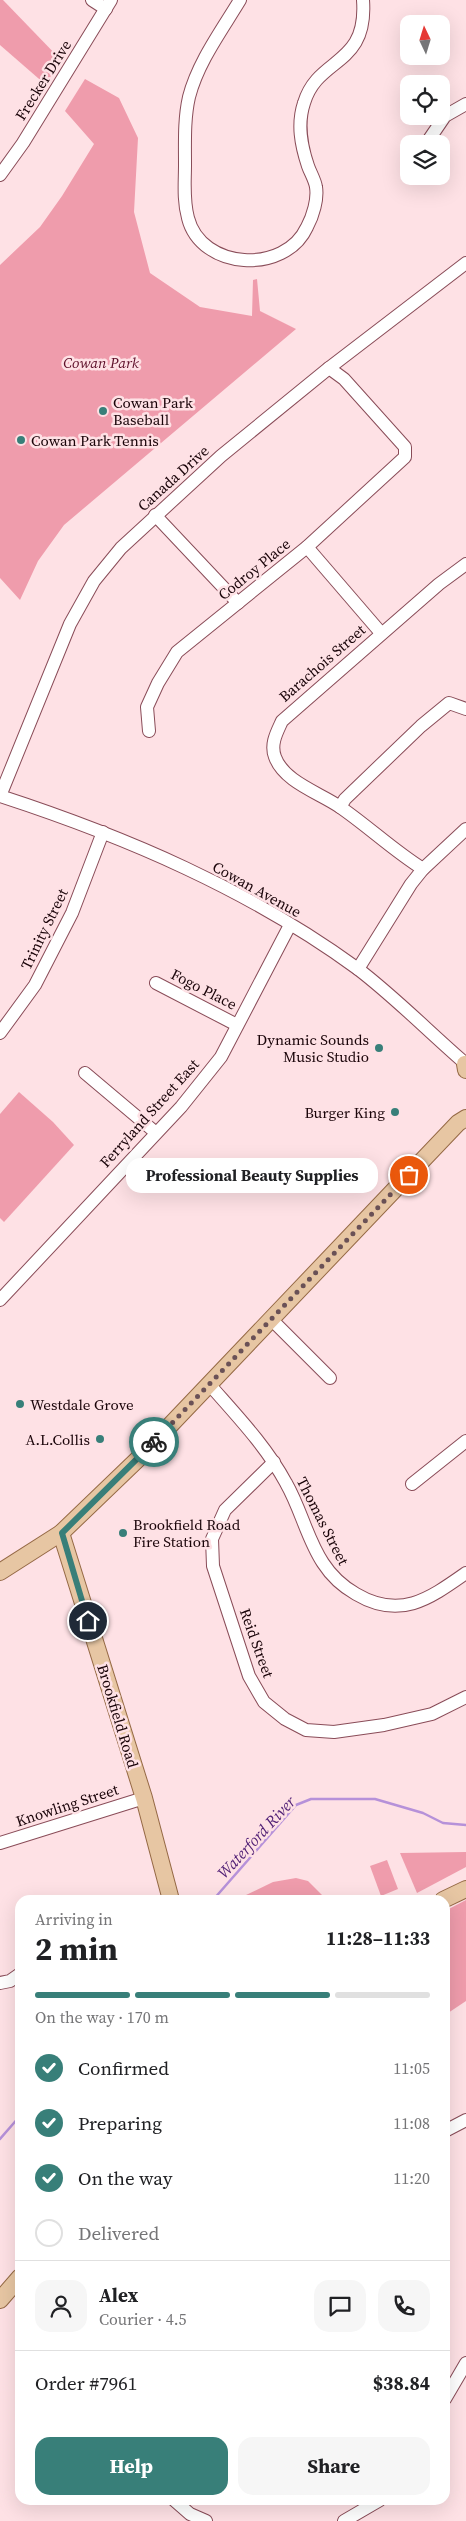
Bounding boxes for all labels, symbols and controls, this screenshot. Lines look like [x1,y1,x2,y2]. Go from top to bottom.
north arrow [400,15,450,65]
map controls [400,15,450,185]
street label: Frecker Drive [10,36,76,124]
button: locate [400,75,450,125]
button: layers [400,135,450,185]
park label: Cowan Park [63,352,140,373]
place label: Cowan Park Baseball [113,392,194,430]
marker: Cowan Park Baseball [97,405,109,417]
place label: Cowan Park Tennis [31,430,159,451]
marker: Cowan Park Tennis [15,434,27,446]
street label: Canada Drive [133,440,214,516]
street label: Codroy Place [213,533,295,605]
street label: Barachois Street [274,619,370,707]
street label: Cowan Avenue [209,856,305,922]
street label: Trinity Street [15,885,73,973]
street label: Fogo Place [167,963,241,1015]
place label: Dynamic Sounds Music Studio [257,1029,369,1067]
marker: Dynamic Sounds Music Studio [373,1042,385,1054]
street label: Ferryland Street East [95,1054,203,1172]
place label: Burger King [304,1102,385,1123]
marker: Burger King [389,1106,401,1118]
pin [388,1154,430,1196]
callout: Professional Beauty Supplies [126,1158,379,1192]
icon: bag [395,1161,423,1189]
text: Professional Beauty Supplies [145,1164,359,1186]
place label: Westdale Grove [30,1394,134,1415]
marker: Westdale Grove [14,1398,26,1410]
courier [129,1417,179,1467]
icon: bike [140,1428,168,1456]
place label: A.L.Collis [26,1429,90,1450]
marker: A.L.Collis [94,1433,106,1445]
street label: Thomas Street [292,1473,354,1569]
place label: Brookfield Road Fire Station [133,1514,241,1552]
marker: Brookfield Road Fire Station [117,1527,129,1539]
pin [67,1600,109,1642]
street label: Reid Street [235,1605,279,1681]
icon: home [74,1607,102,1635]
street label: Brookfield Road [92,1662,144,1771]
street label: Knowling Street [13,1779,121,1831]
water label: Waterford River [212,1791,300,1883]
text: Arriving in [35,1908,113,1930]
text: 11:28–11:33 [326,1925,430,1951]
text: 2 min [35,1927,118,1971]
text: On the way · 170 m [35,2006,169,2028]
icon: check [35,2054,63,2082]
text: Confirmed [78,2055,169,2081]
text: 11:05 [393,2057,430,2079]
icon: check [35,2109,63,2137]
text: Preparing [78,2110,162,2136]
text: 11:08 [393,2112,430,2134]
icon: check [35,2164,63,2192]
text: On the way [78,2165,173,2191]
text: 11:20 [393,2167,430,2189]
text: Delivered [78,2220,159,2246]
button: person [35,2280,87,2332]
button: chat [314,2280,366,2332]
button: phone [378,2280,430,2332]
text: Alex [99,2282,138,2308]
text: Courier · 4.5 [99,2308,187,2330]
text: Order #7961 [35,2370,137,2396]
text: $38.84 [373,2370,430,2396]
button: Help [35,2437,228,2495]
button: Share [238,2437,430,2495]

